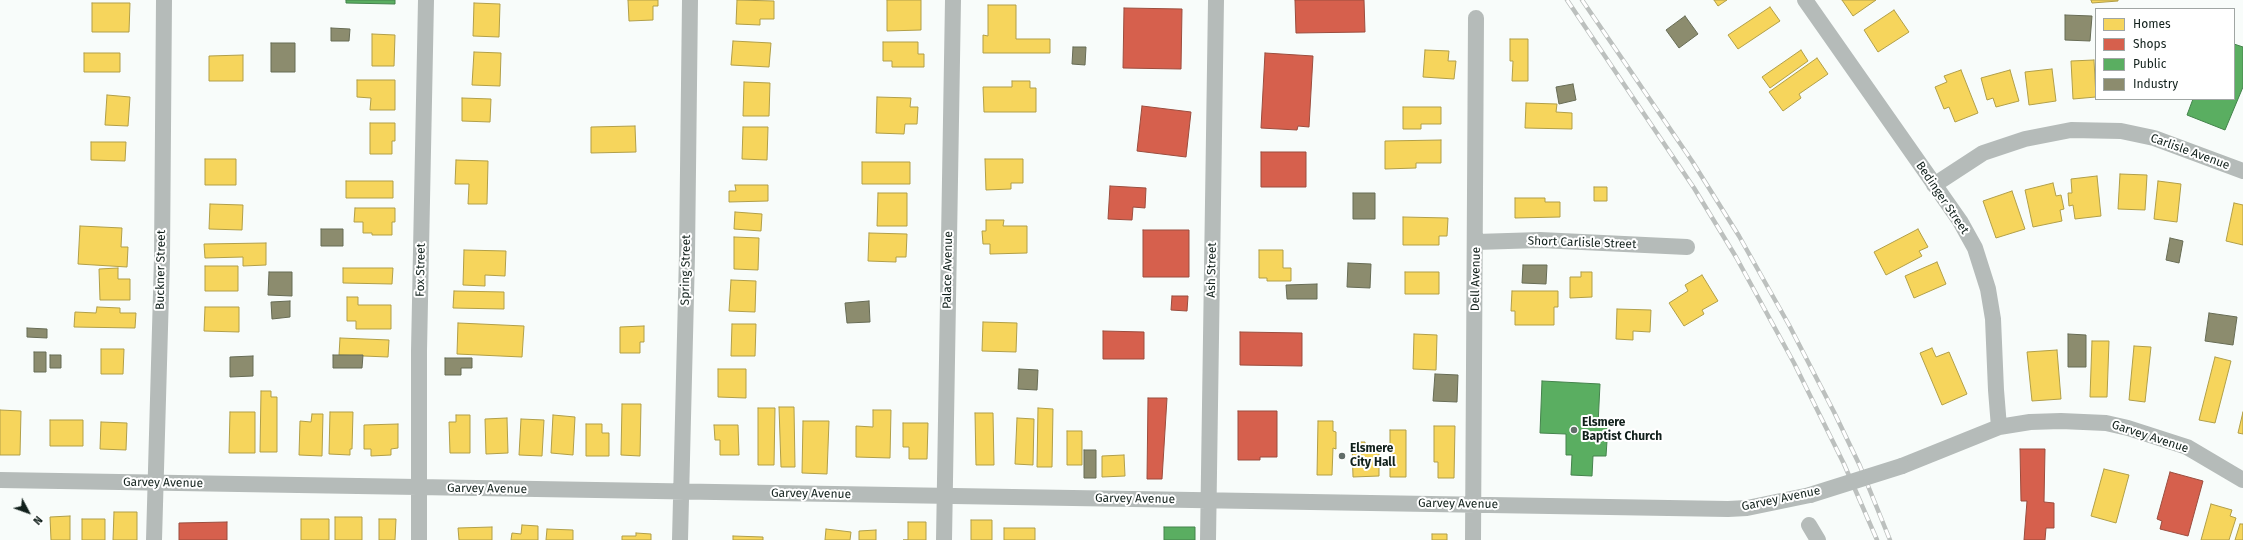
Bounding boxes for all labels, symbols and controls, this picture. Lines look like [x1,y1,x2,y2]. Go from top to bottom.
legend [2095,8,2235,100]
text: Homes [2133,17,2171,31]
text: Shops [2133,37,2166,51]
text: Public [2133,57,2166,71]
text: Industry [2133,77,2178,91]
street label: Carlisle Avenue [2148,131,2232,173]
street label: Bedinger Street [1912,159,1972,237]
street label: Buckner Street [153,230,169,310]
street label: Palace Avenue [940,231,956,309]
street label: Short Carlisle Street [1527,234,1637,252]
street label: Spring Street [678,235,694,305]
street label: Ash Street [1204,242,1220,298]
street label: Fox Street [413,243,429,297]
street label: Dell Avenue [1468,247,1484,311]
place label: Elsmere Baptist Church [1582,416,1662,444]
street label: Garvey Avenue [2110,418,2190,456]
marker: Elsmere Baptist Church [1569,425,1579,435]
place label: Elsmere City Hall [1350,442,1395,470]
marker: Elsmere City Hall [1337,451,1347,461]
street label: Garvey Avenue [123,475,203,491]
street label: Garvey Avenue [447,481,527,497]
street label: Garvey Avenue [1740,484,1822,514]
street label: Garvey Avenue [771,486,851,502]
street label: Garvey Avenue [1095,491,1175,507]
north arrow [8,492,48,532]
street label: Garvey Avenue [1418,496,1498,512]
text: N [30,513,45,527]

